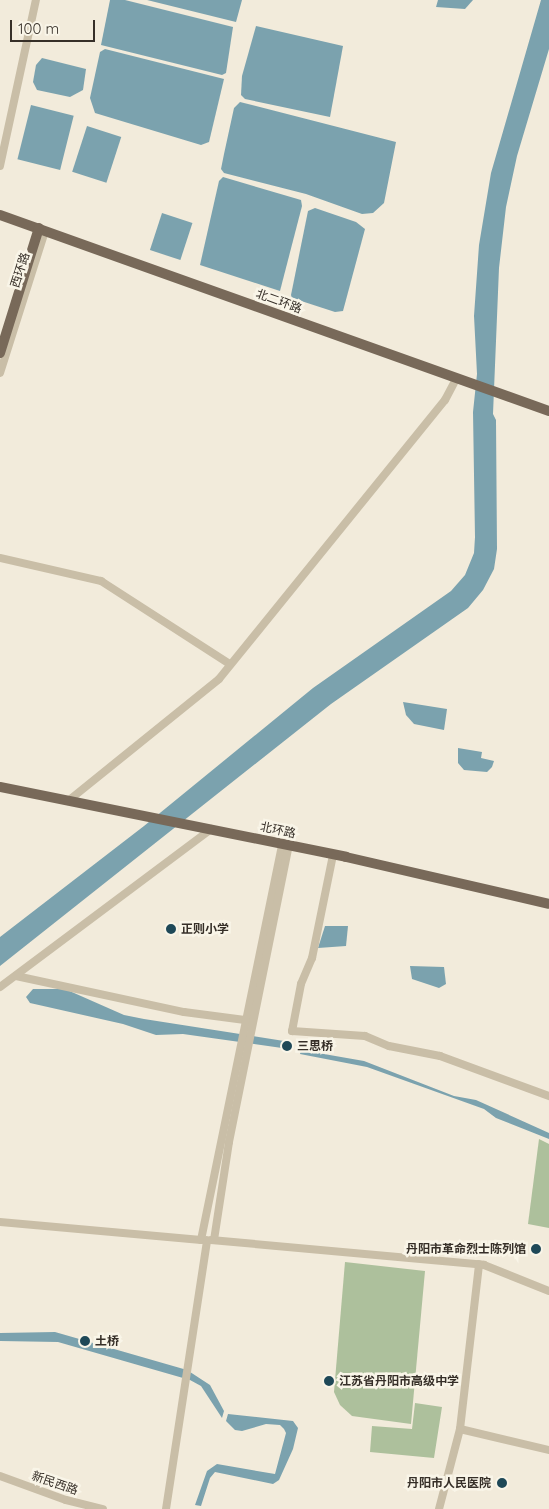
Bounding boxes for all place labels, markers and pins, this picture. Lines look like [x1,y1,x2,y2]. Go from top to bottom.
place label: 正则小学 [181,922,229,936]
marker: 正则小学 [165,923,177,935]
place label: 三思桥 [297,1039,333,1053]
marker: 三思桥 [281,1040,293,1052]
place label: 丹阳市革命烈士陈列馆 [406,1242,526,1256]
marker: 丹阳市革命烈士陈列馆 [530,1243,542,1255]
place label: 土桥 [95,1334,119,1348]
marker: 土桥 [79,1335,91,1347]
place label: 江苏省丹阳市高级中学 [339,1374,459,1388]
marker: 江苏省丹阳市高级中学 [323,1375,335,1387]
place label: 丹阳市人民医院 [407,1476,491,1490]
marker: 丹阳市人民医院 [495,1476,509,1490]

